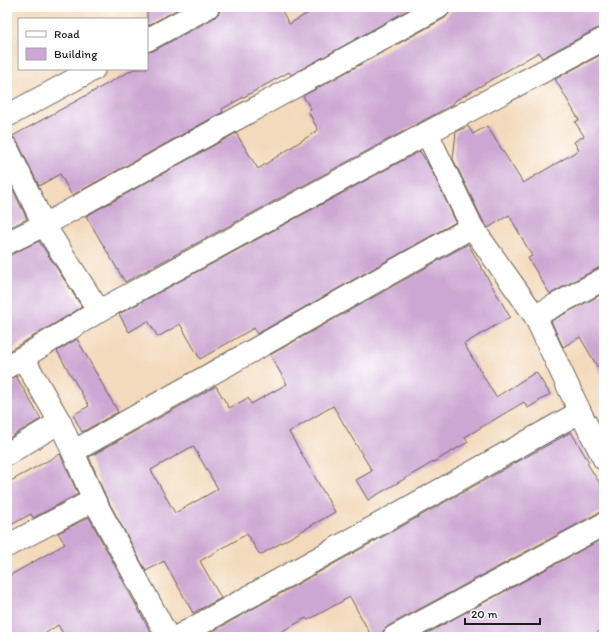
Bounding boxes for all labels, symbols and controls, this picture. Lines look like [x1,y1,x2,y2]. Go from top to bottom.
legend [18,18,148,70]
text: Road [54,27,80,41]
text: Building [54,47,98,61]
scale bar [465,600,540,626]
text: 20 m [471,607,498,621]

